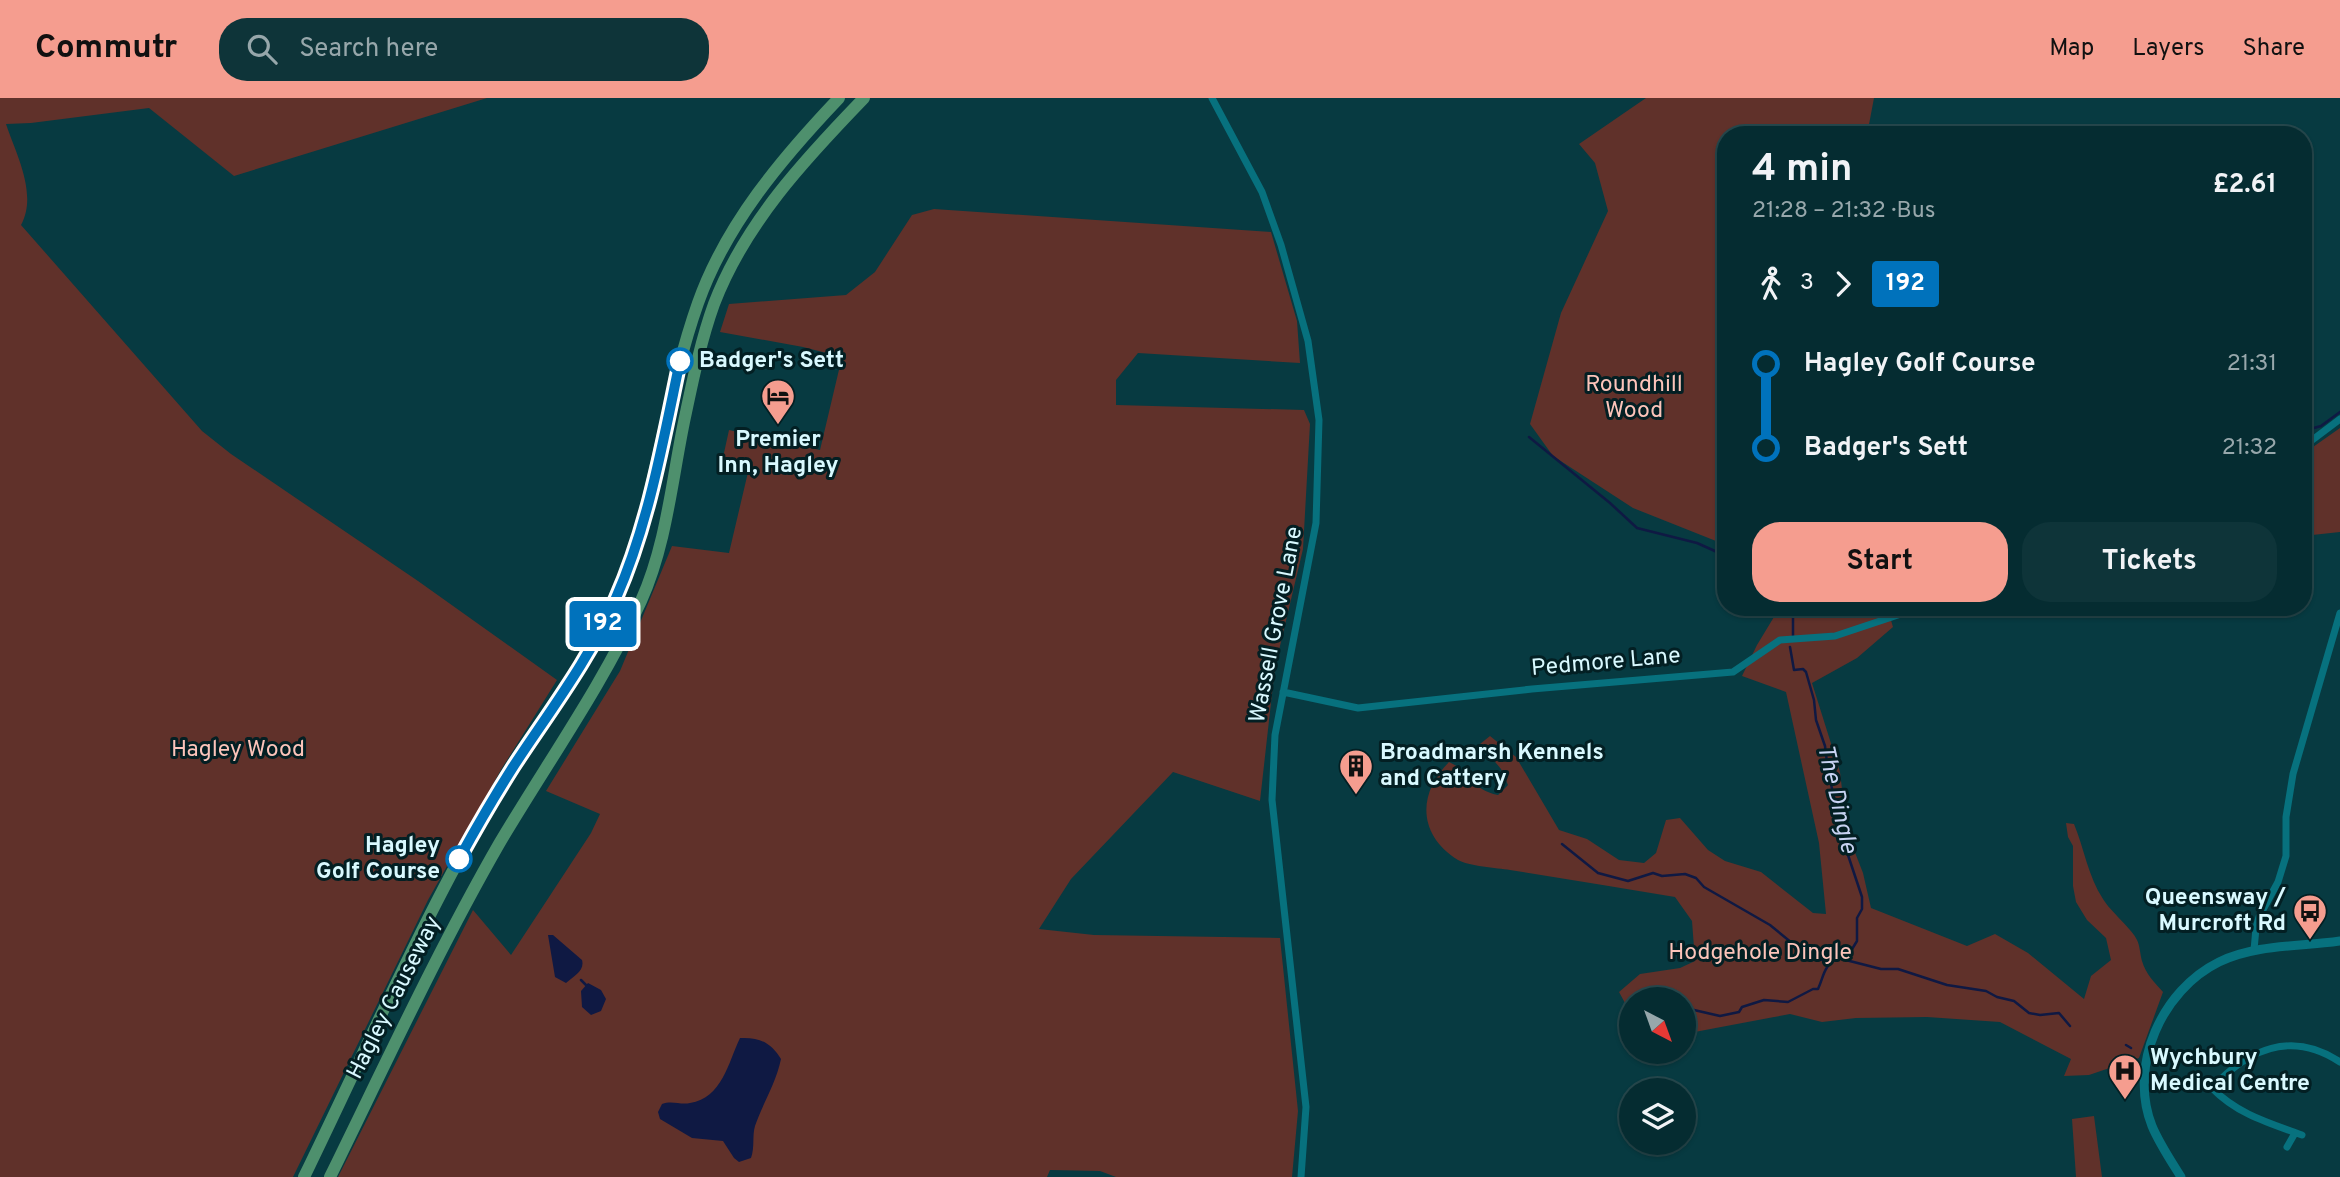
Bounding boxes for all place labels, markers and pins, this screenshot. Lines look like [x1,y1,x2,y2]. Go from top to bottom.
place label: Badger's Sett [699,347,844,376]
marker: Badger's Sett [667,348,693,374]
hotel icon: Premier Inn, Hagley [759,377,797,426]
place label: Premier Inn, Hagley [718,426,838,481]
place label: Broadmarsh Kennels and Cattery [1380,739,1604,794]
building icon: Broadmarsh Kennels and Cattery [1337,747,1375,796]
place label: Hagley Golf Course [316,832,440,887]
marker: Hagley Golf Course [446,846,472,872]
place label: Queensway / Murcroft Rd [2145,884,2286,939]
bus stop icon: Queensway / Murcroft Rd [2291,892,2329,941]
place label: Wychbury Medical Centre [2150,1044,2310,1099]
hospital icon: Wychbury Medical Centre [2106,1052,2144,1101]

